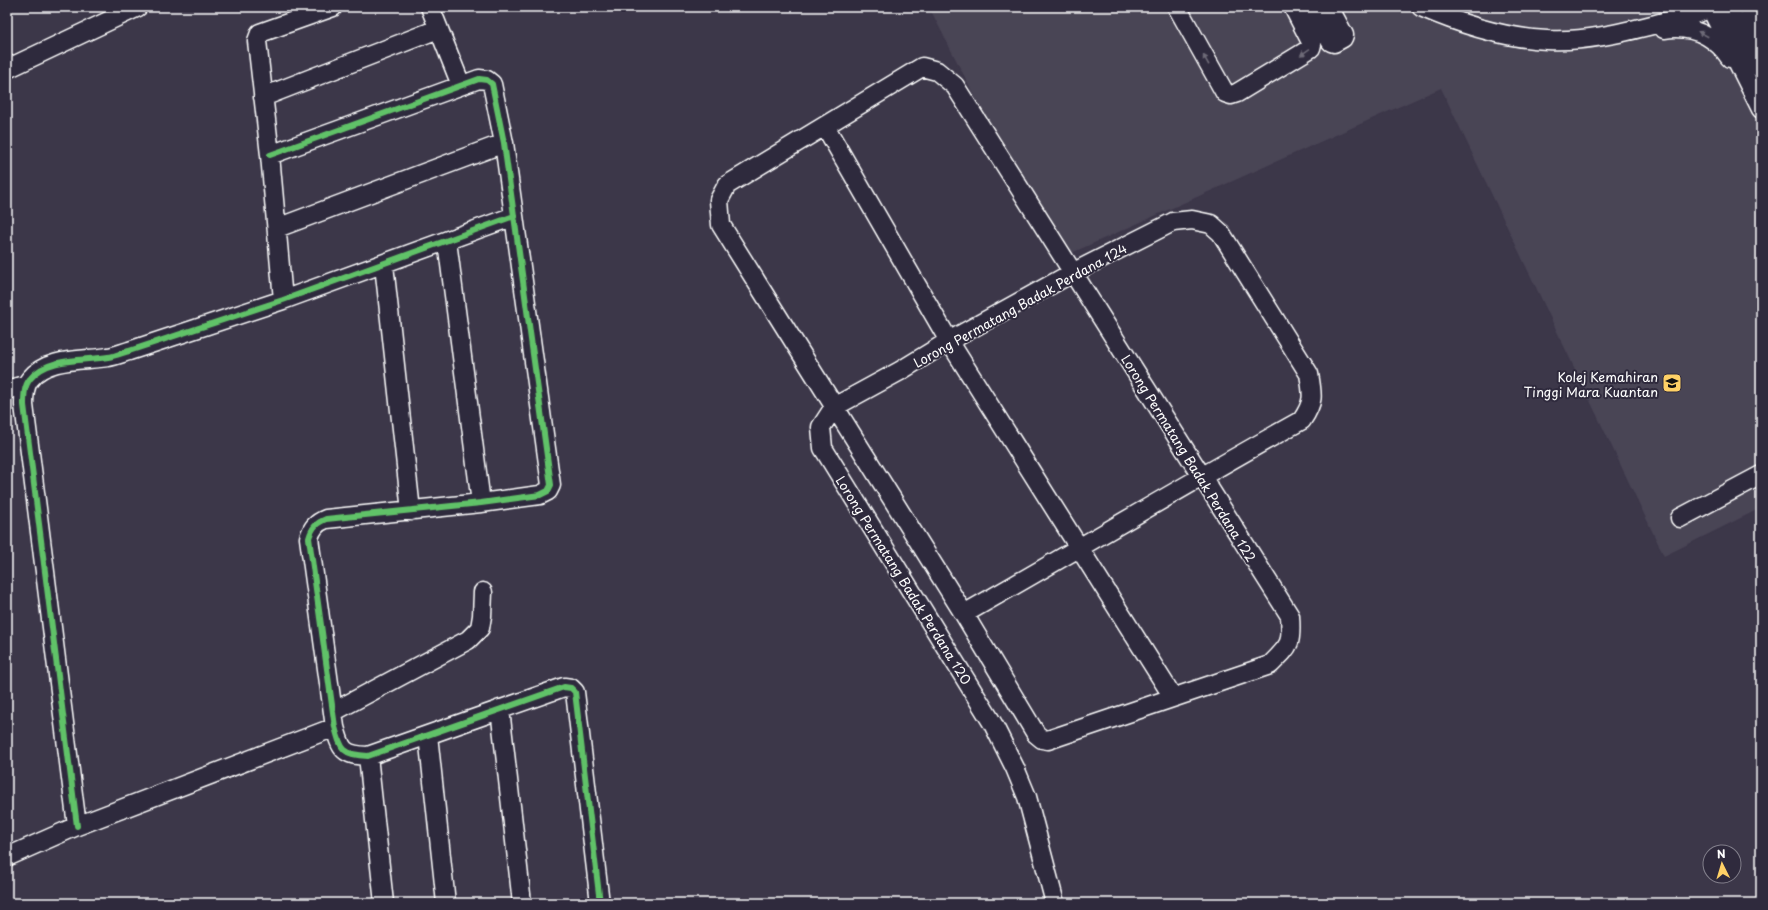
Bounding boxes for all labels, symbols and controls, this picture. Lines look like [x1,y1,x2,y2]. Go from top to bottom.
one-way arrow [1697,31,1708,38]
one-way arrow [1299,48,1310,56]
one-way arrow [1203,54,1210,65]
street label: Lorong Permatang Badak Perdana 124 [910,238,1130,372]
street label: Lorong Permatang Badak Perdana 122 [1117,351,1261,565]
place label: Kolej Kemahiran Tinggi Mara Kuantan [1524,367,1658,401]
school or university icon: Kolej Kemahiran Tinggi Mara Kuantan [1661,372,1683,394]
street label: Lorong Permatang Badak Perdana 120 [832,472,976,688]
north arrow [1702,844,1742,884]
text: N [1716,845,1726,862]

